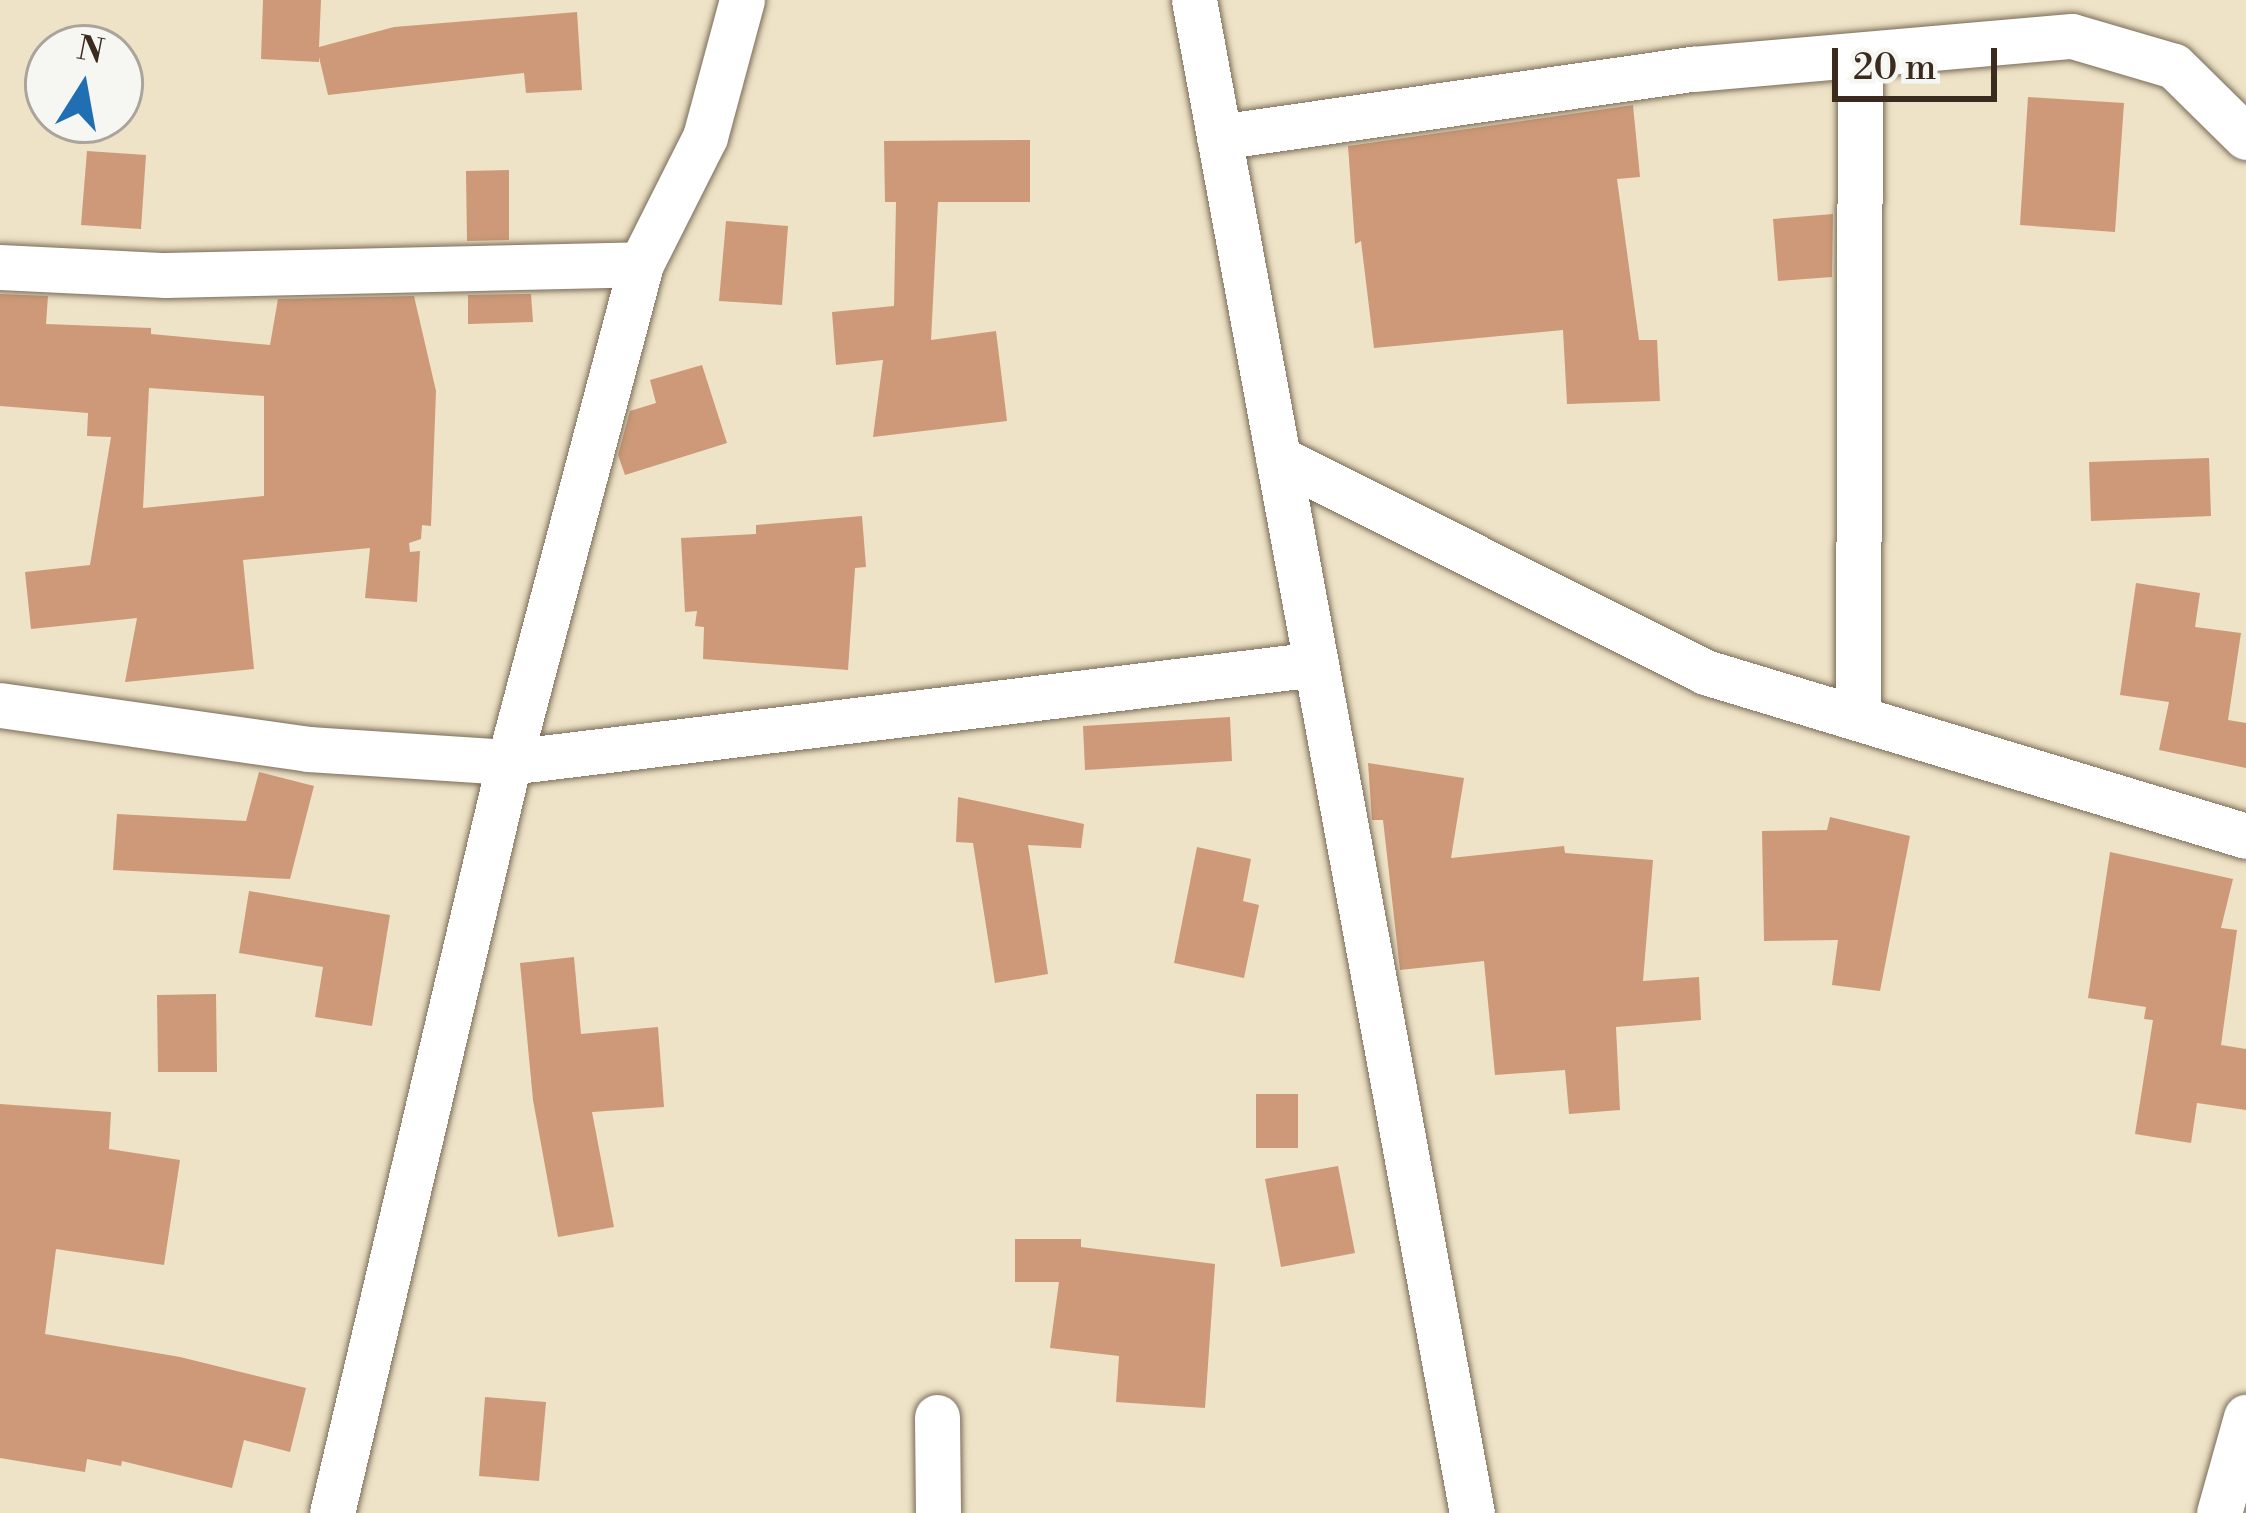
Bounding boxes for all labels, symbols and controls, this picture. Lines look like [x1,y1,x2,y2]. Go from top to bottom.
north arrow [24,24,144,144]
scale bar [1838,24,2003,98]
text: N [74,28,107,74]
text: 20 m [1853,46,1936,91]

